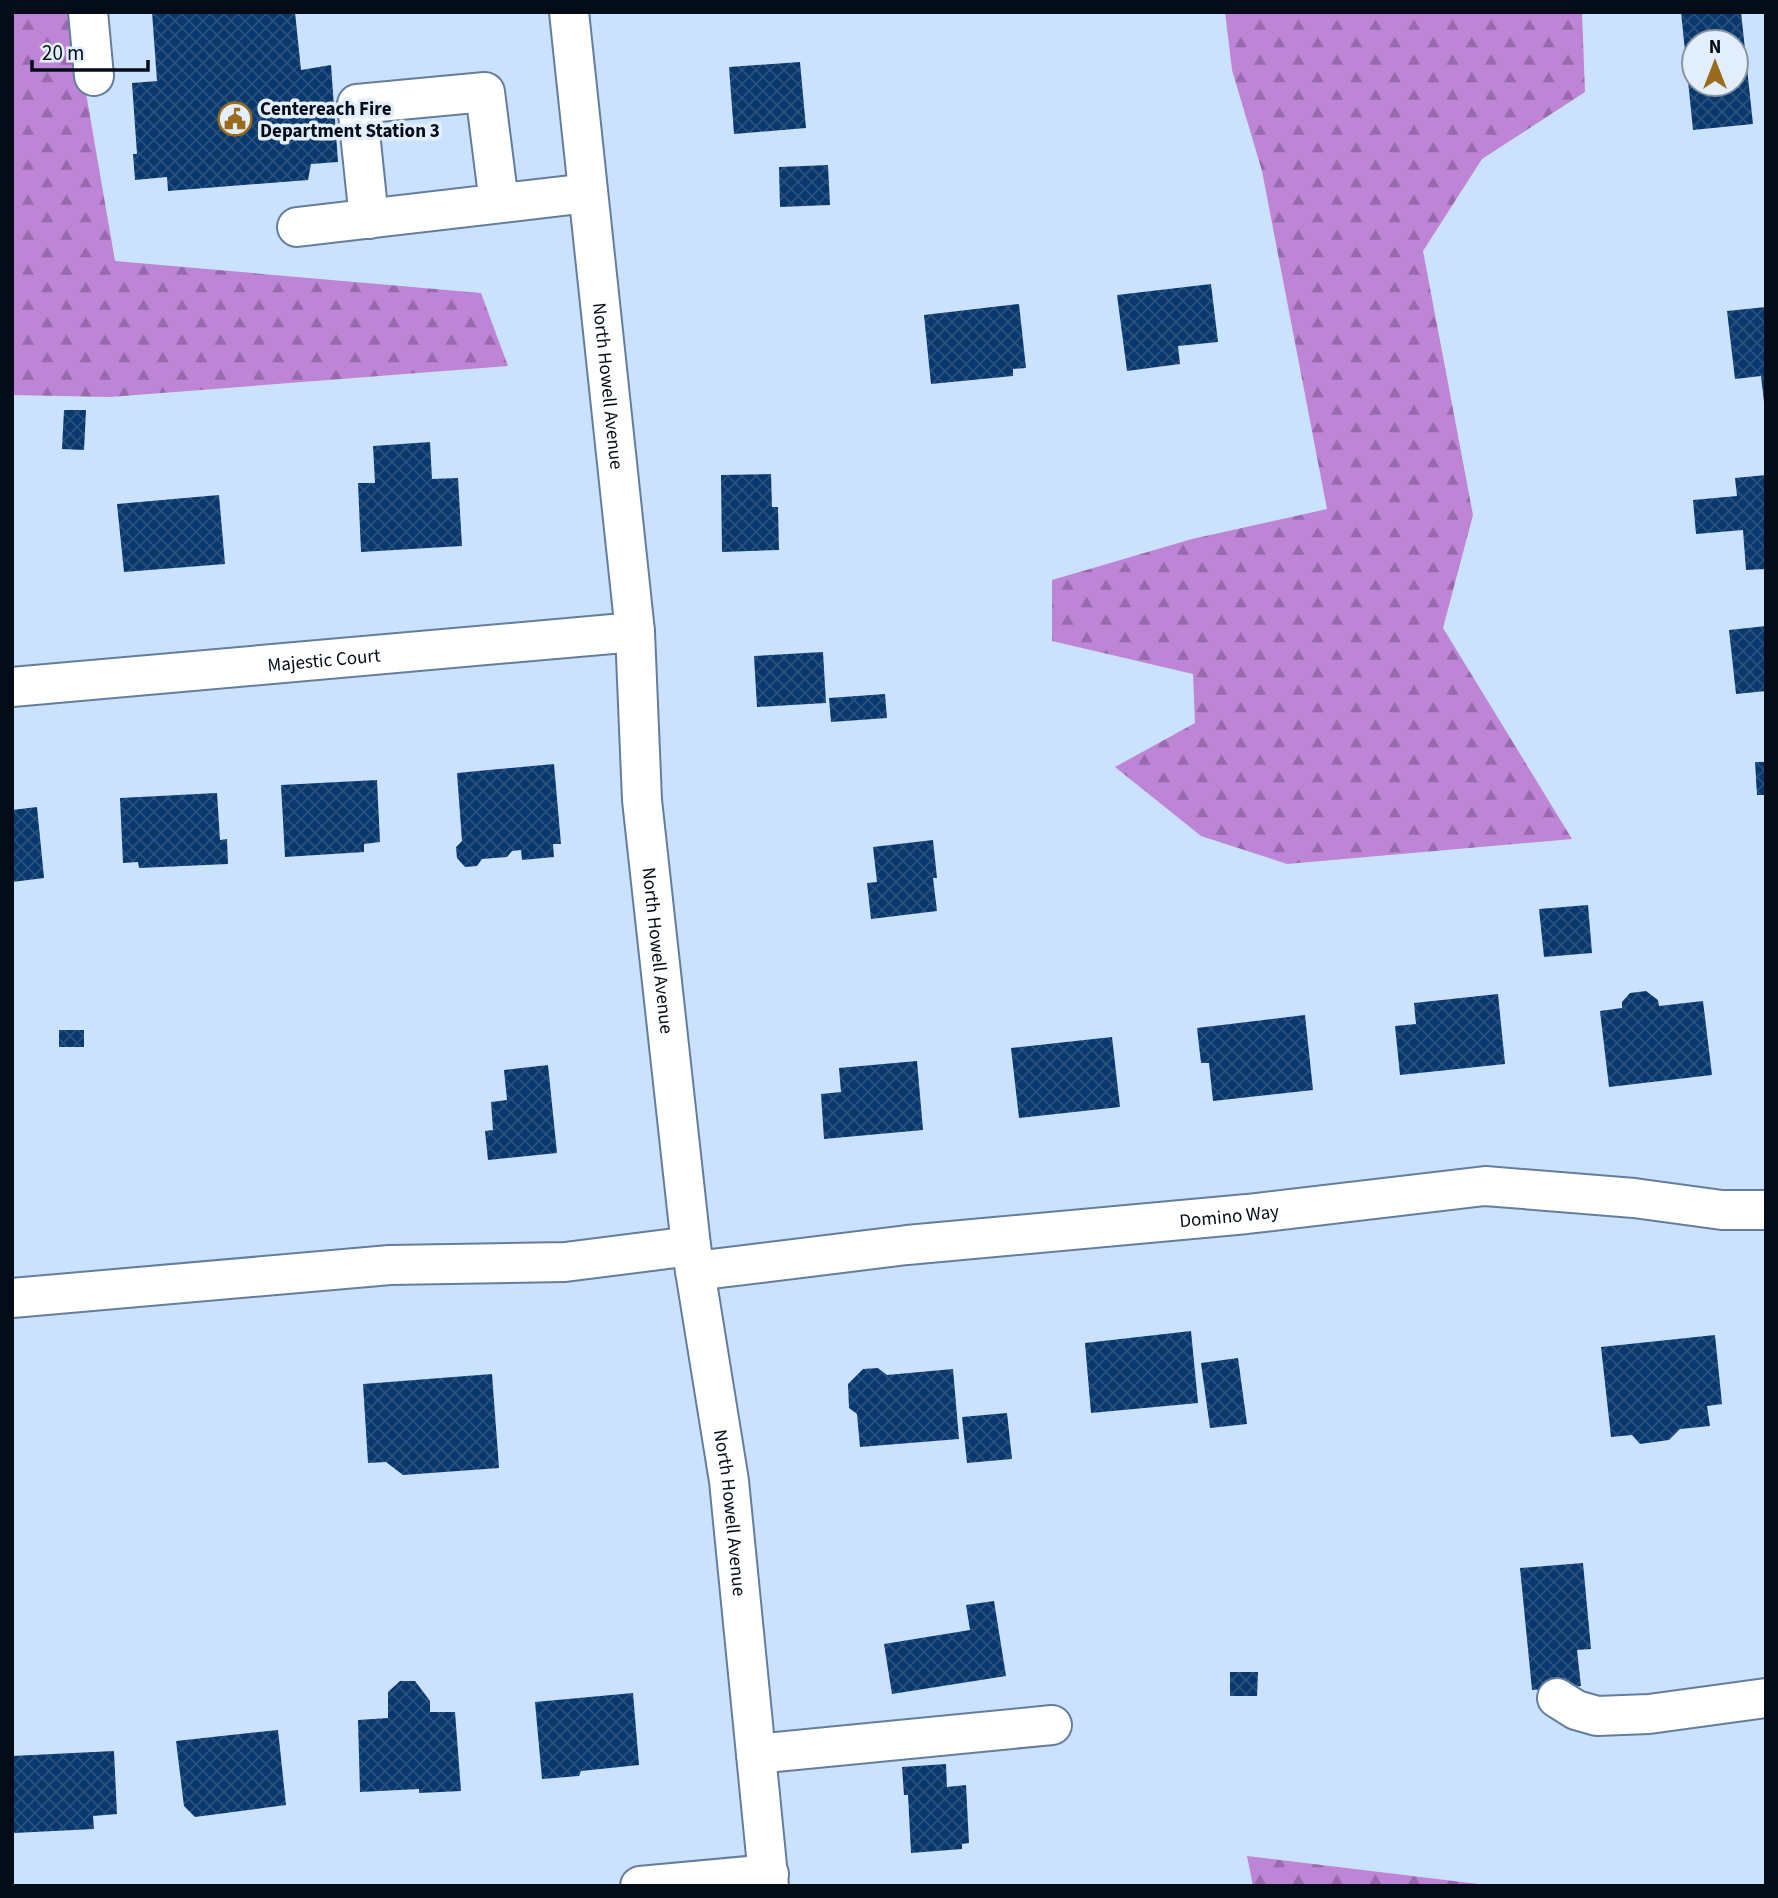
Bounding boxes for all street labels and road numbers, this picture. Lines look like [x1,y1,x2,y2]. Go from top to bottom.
street label: North Howell Avenue [585,301,630,471]
street label: Majestic Court [266,642,382,679]
street label: North Howell Avenue [634,866,680,1035]
street label: Domino Way [1178,1198,1281,1235]
street label: North Howell Avenue [706,1428,752,1597]

